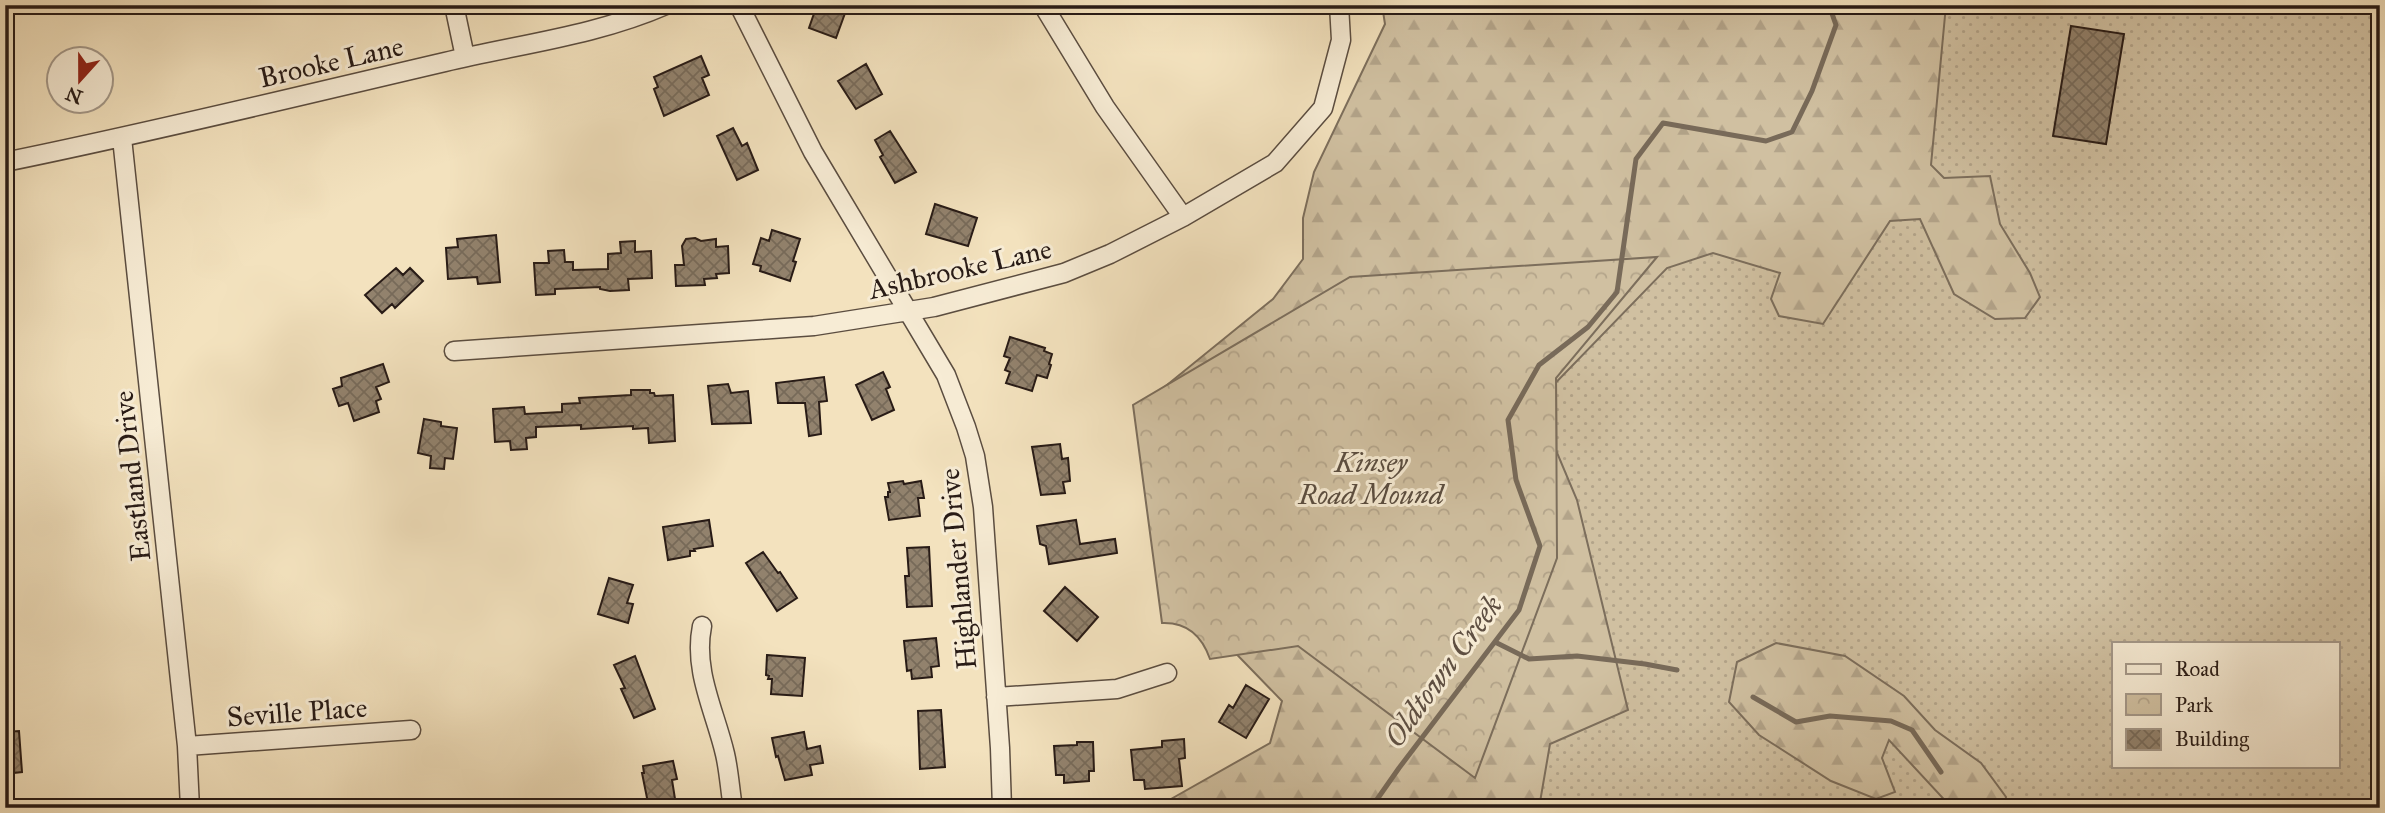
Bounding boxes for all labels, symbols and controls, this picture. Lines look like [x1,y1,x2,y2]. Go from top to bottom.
street label: Brooke Lane [255,28,407,96]
north arrow [46,46,116,116]
text: N [62,82,86,109]
street label: Ashbrooke Lane [864,231,1055,307]
street label: Eastland Drive [106,389,158,563]
park label: Kinsey Road Mound [1297,445,1446,512]
street label: Highlander Drive [932,467,984,671]
water label: Oldtown Creek [1376,588,1510,754]
legend [2112,642,2340,768]
text: Road [2175,656,2220,682]
street label: Seville Place [226,690,368,734]
text: Park [2175,692,2213,718]
text: Building [2175,726,2249,752]

